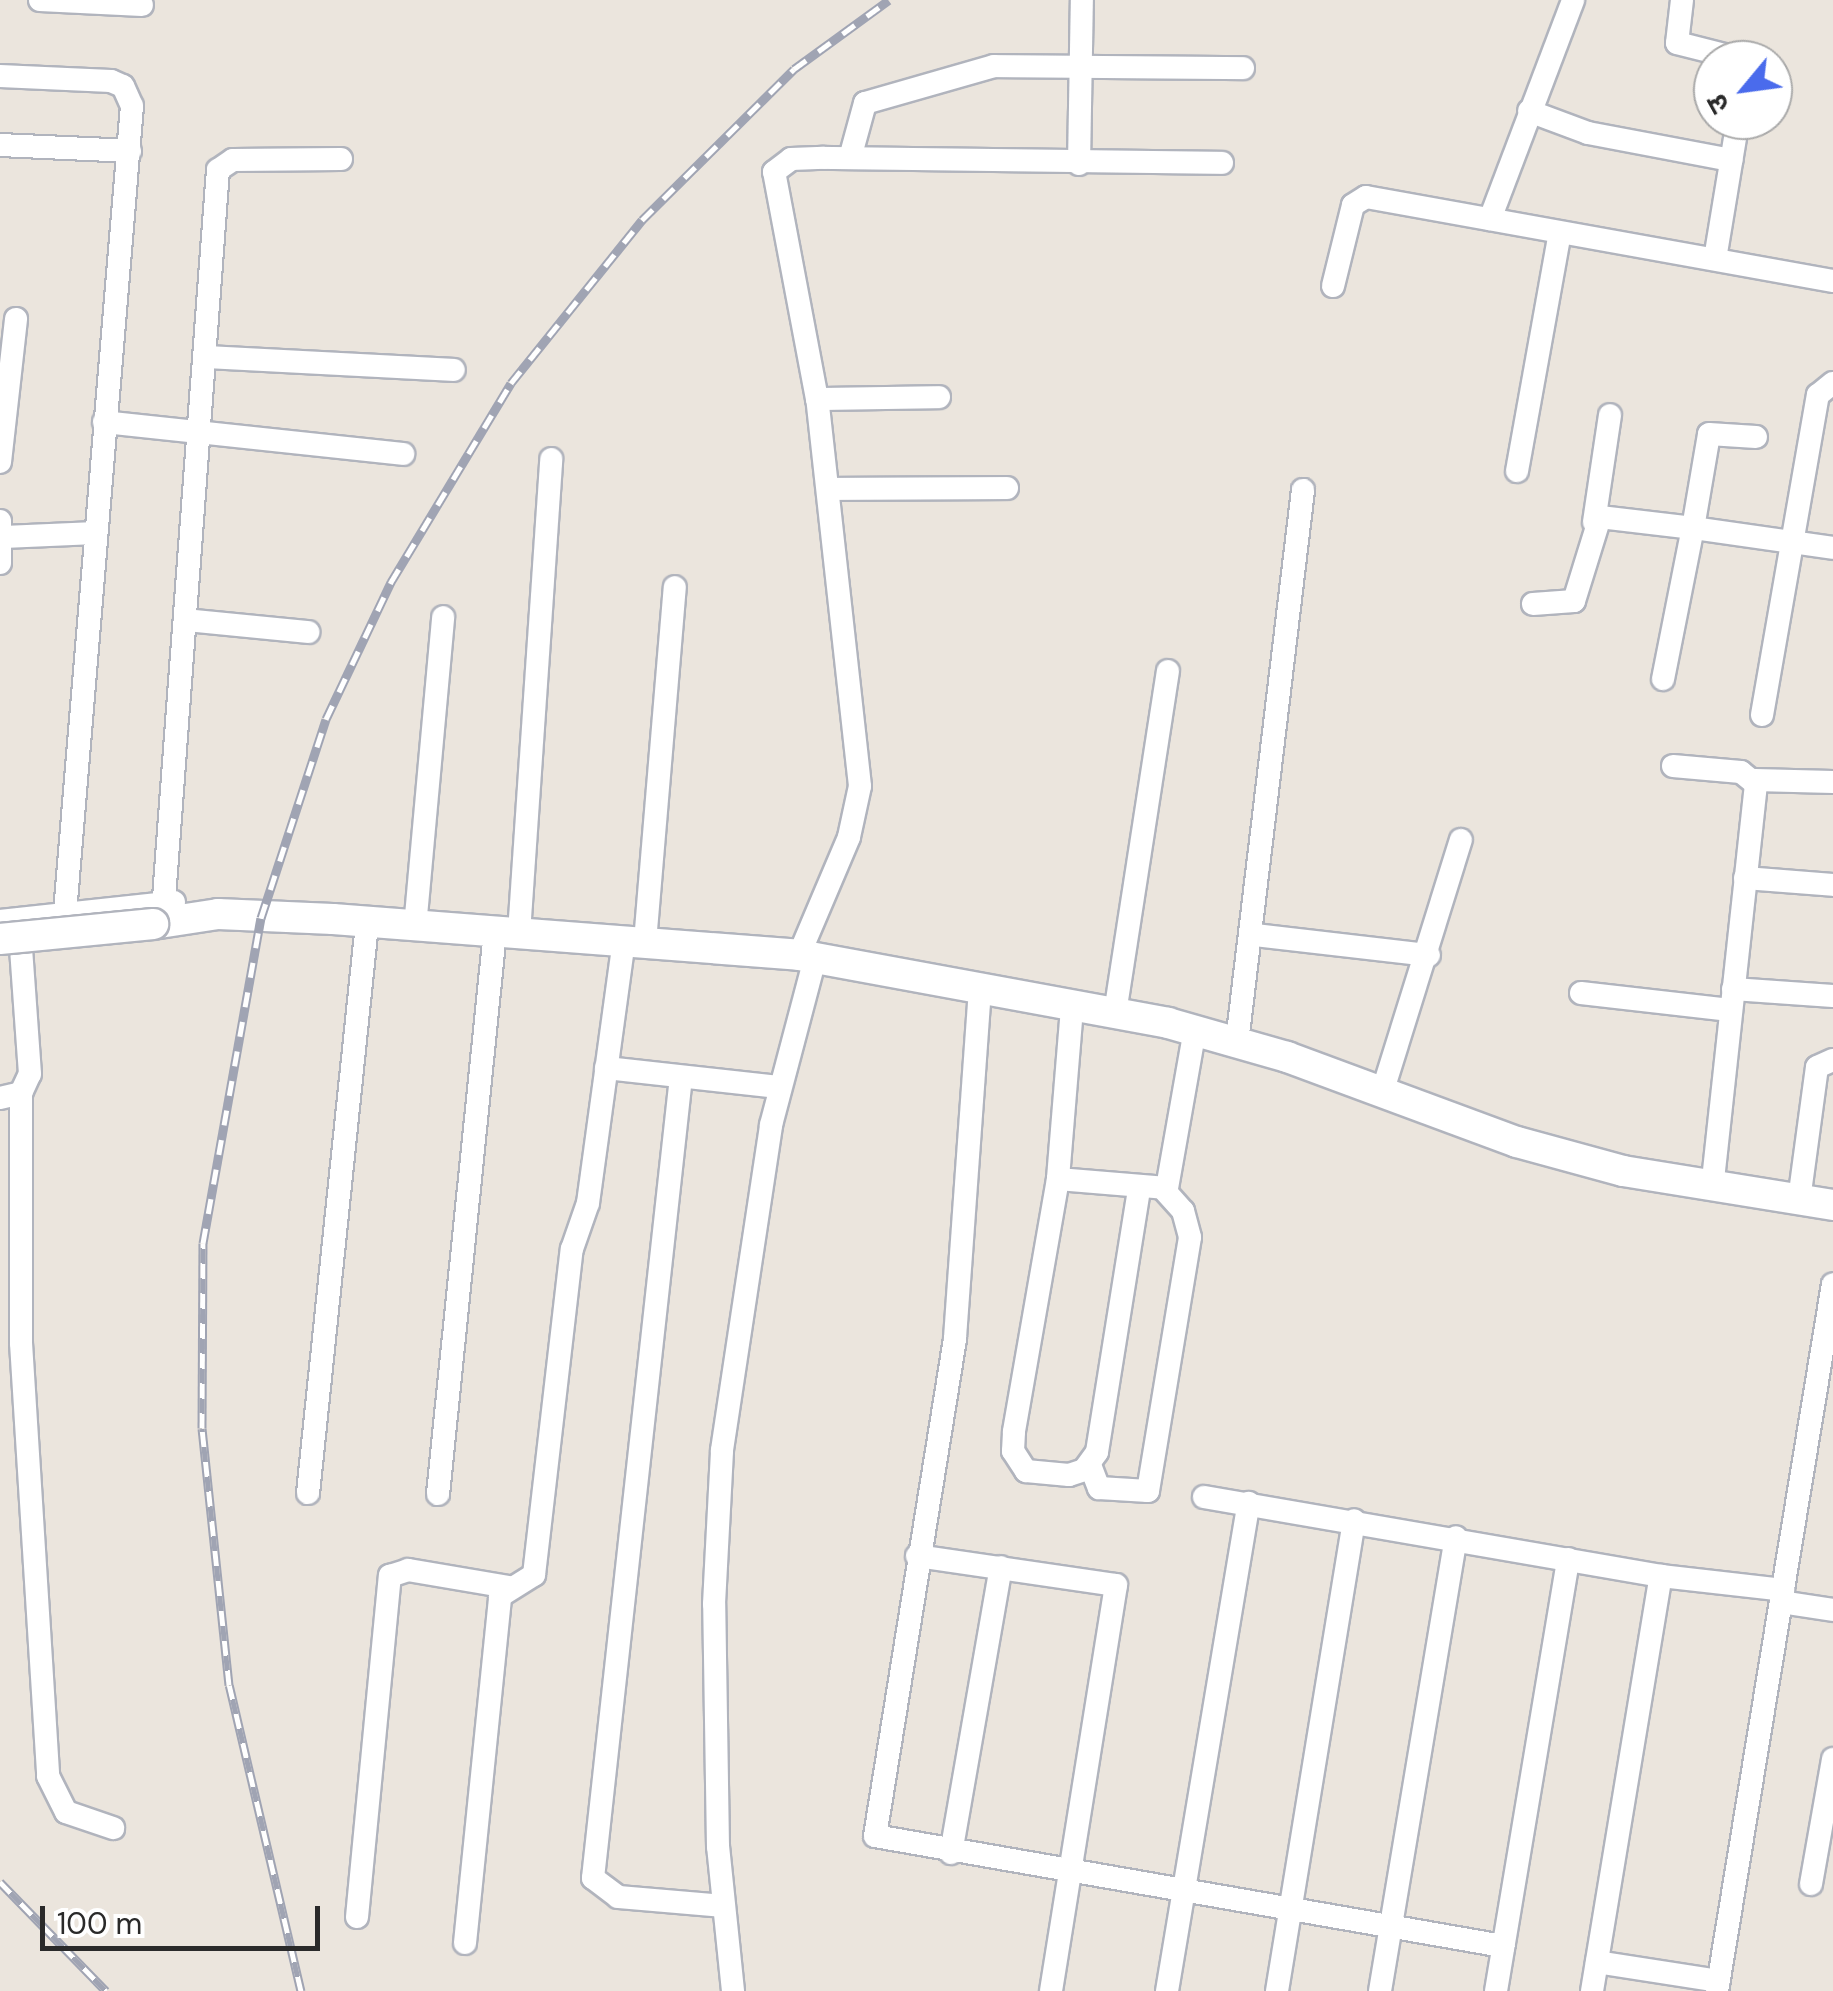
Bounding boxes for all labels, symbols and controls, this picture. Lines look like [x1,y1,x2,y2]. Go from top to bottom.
north arrow [1693,40,1793,140]
text: उ [1698,88,1738,120]
scale bar [45,1886,325,1948]
text: 100 m [57,1904,142,1943]

